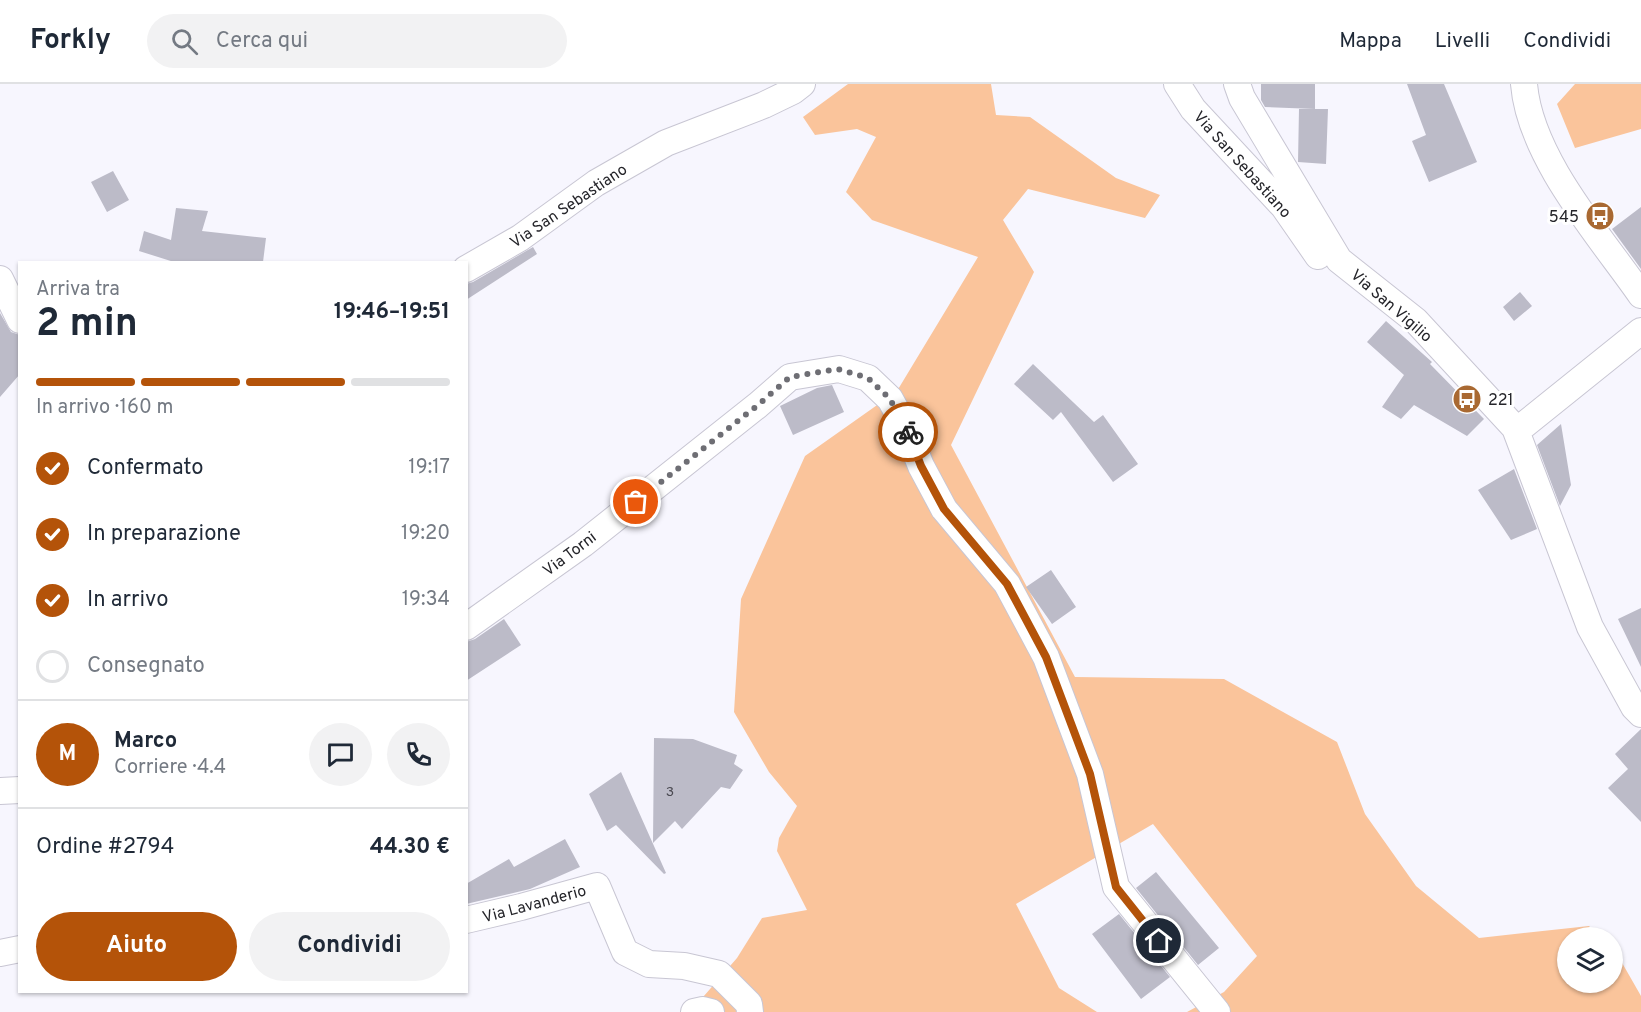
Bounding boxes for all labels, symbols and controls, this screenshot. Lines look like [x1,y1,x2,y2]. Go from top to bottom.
search box [147,14,567,68]
text: Forkly [30,23,111,59]
icon: search [168,25,201,58]
text: Cerca qui [216,28,308,55]
text: Mappa [1339,28,1402,55]
text: Livelli [1435,28,1490,55]
text: Condividi [1523,28,1611,55]
street label: Via San Sebastiano [1188,108,1295,223]
street label: Via San Sebastiano [507,160,632,253]
bus stop icon: 545 [1584,200,1616,232]
place label: 545 [1549,208,1579,228]
street label: Via San Vigilio [1346,266,1436,347]
text: Arriva tra [36,277,120,303]
text: 19:46–19:51 [334,299,450,326]
text: 2 min [36,301,138,350]
bus stop icon: 221 [1451,383,1483,415]
place label: 221 [1488,391,1514,411]
text: In arrivo · 160 m [36,395,173,421]
courier [878,402,938,462]
icon: bike [892,416,925,449]
icon: check [36,452,69,485]
text: Confermato [87,455,204,482]
text: 19:17 [408,455,450,481]
pin [610,476,661,527]
icon: bag [619,485,652,518]
icon: check [36,518,69,551]
text: In preparazione [87,521,241,548]
text: 19:20 [401,521,450,547]
street label: Via Torni [539,528,601,581]
icon: check [36,584,69,617]
text: In arrivo [87,587,169,614]
text: 19:34 [402,587,450,613]
text: Consegnato [87,653,205,680]
button: chat [309,723,372,786]
button: phone [387,723,450,786]
text: Marco [114,728,177,755]
text: M [59,741,76,768]
text: Corriere · 4.4 [114,755,226,781]
house number: 3 [666,784,674,801]
text: Ordine #2794 [36,834,174,861]
text: 44.30 € [370,834,450,861]
street label: Via Lavanderio [480,881,589,928]
button: Aiuto [36,912,237,981]
button: Condividi [249,912,450,981]
pin [1133,915,1184,966]
icon: home [1142,924,1175,957]
map controls [1557,927,1623,993]
button: layers [1557,927,1623,993]

